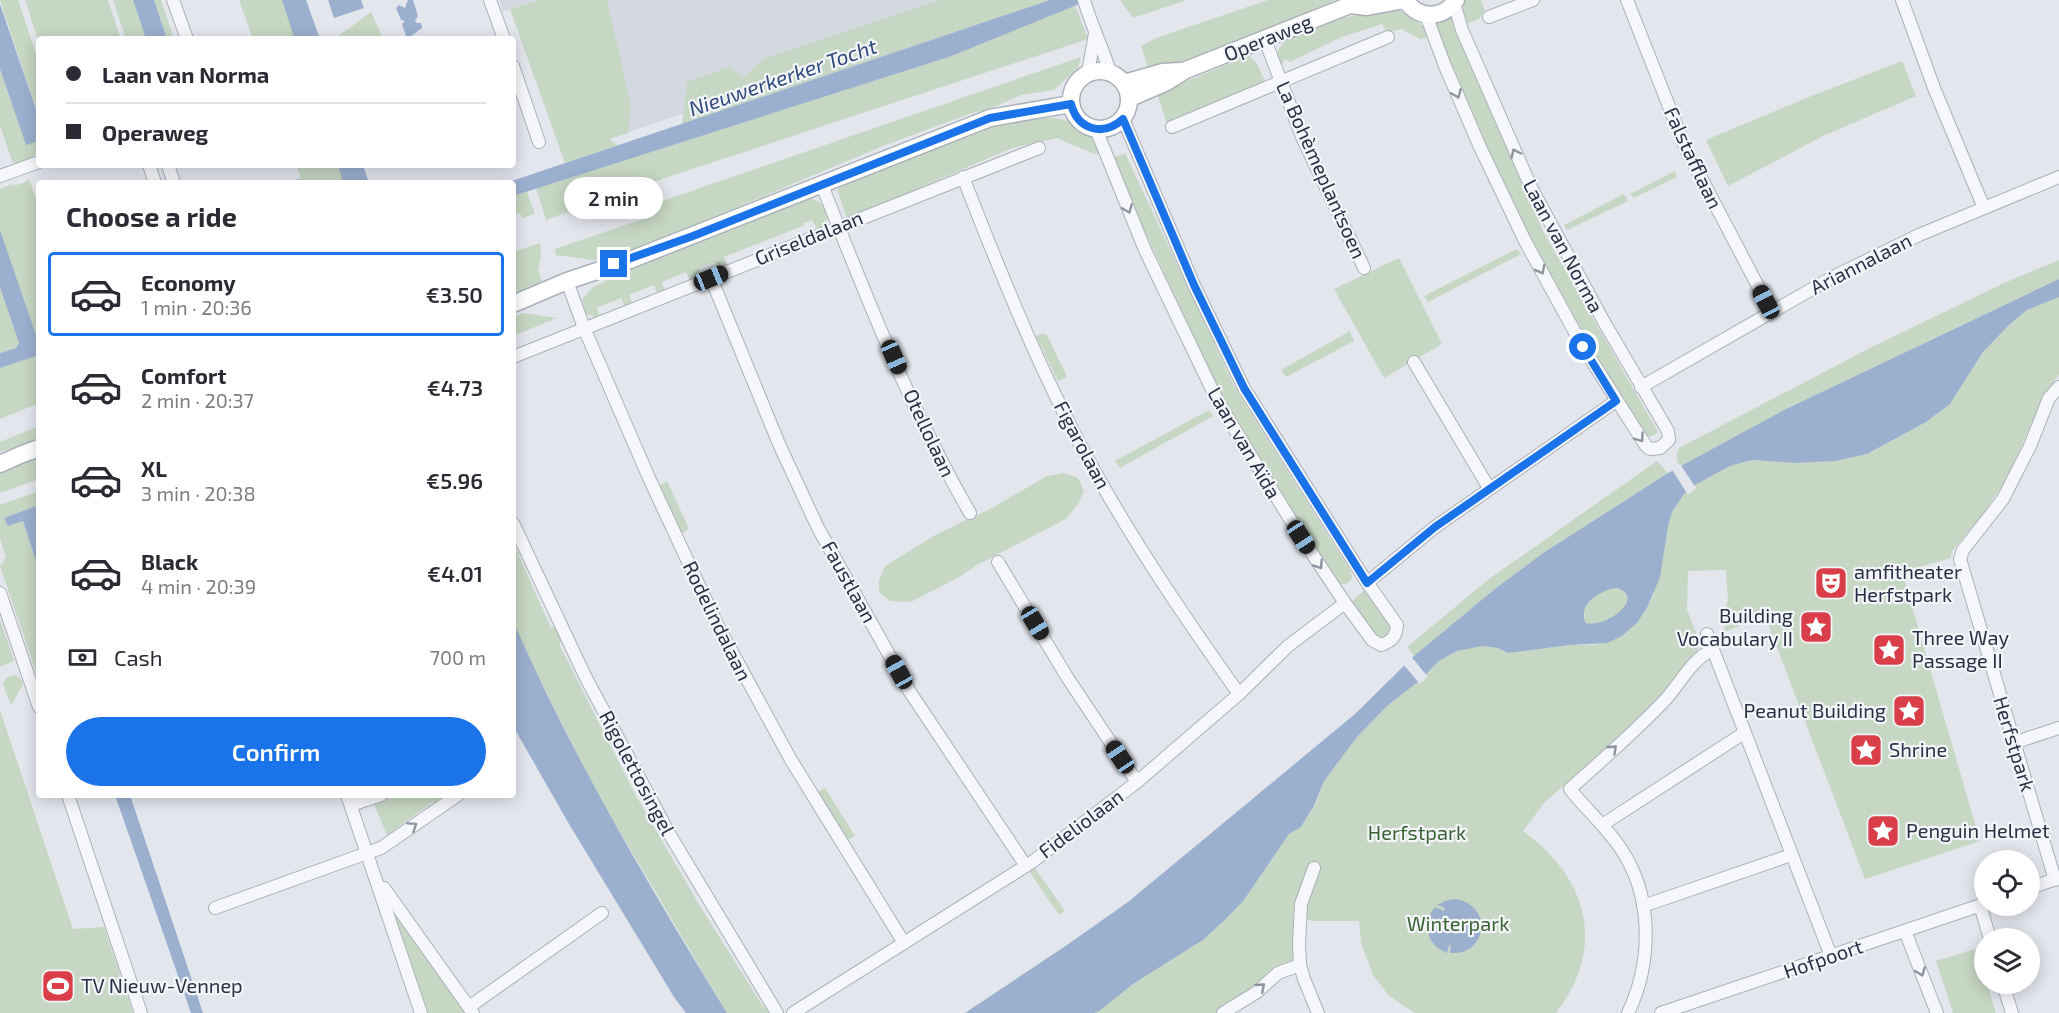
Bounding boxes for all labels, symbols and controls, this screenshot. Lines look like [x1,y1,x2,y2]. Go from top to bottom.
street label: Operaweg [1220,9,1315,66]
water label: Nieuwerkerker Tocht [685,33,880,120]
text: Laan van Norma [102,61,269,87]
street label: La Bohèmeplantsoen [1272,77,1372,262]
one-way arrow [1450,88,1462,99]
street label: Falstafflaan [1660,103,1728,212]
text: Operaweg [102,119,208,145]
one-way arrow [1511,149,1523,160]
street label: Laan van Norma [1519,175,1609,316]
callout: 2 min [564,177,664,219]
text: 2 min [588,186,639,210]
text: Choose a ride [66,200,237,232]
one-way arrow [1121,202,1133,213]
street label: Griseldalaan [751,205,866,270]
street label: Ariannalaan [1806,227,1915,299]
route end [600,250,627,277]
car [691,263,731,293]
one-way arrow [1534,264,1545,275]
icon: car [69,267,123,321]
text: Economy [141,269,236,295]
text: €3.50 [426,281,483,307]
car [1750,282,1782,322]
text: 1 min · 20:36 [141,295,252,319]
route start [1569,333,1596,360]
car [878,337,910,377]
icon: car [69,360,123,414]
text: Comfort [141,362,226,388]
text: €4.73 [427,374,483,400]
street label: Laan van Aïda [1203,382,1286,503]
street label: Otellolaan [899,385,961,480]
text: 2 min · 20:37 [141,388,254,412]
street label: Figarolaan [1050,396,1116,493]
one-way arrow [1633,431,1644,442]
icon: car [69,453,123,507]
text: XL [141,455,167,481]
text: €5.96 [426,467,483,493]
text: 3 min · 20:38 [141,481,256,505]
car [1284,517,1318,557]
street label: Faustlaan [818,536,882,627]
icon: car [69,546,123,600]
text: Black [141,548,198,574]
street label: Rodelindalaan [679,557,757,684]
one-way arrow [1312,559,1324,569]
place label: amfitheater Herfstpark [1854,559,1962,606]
text: €4.01 [427,560,483,586]
theatre icon: amfitheater Herfstpark [1813,565,1849,601]
text: 4 min · 20:39 [141,574,256,598]
car [1018,603,1052,643]
place label: Building Vocabulary II [1677,603,1793,650]
place icon: Building Vocabulary II [1798,609,1834,645]
place label: Three Way Passage II [1912,625,2009,672]
place icon: Three Way Passage II [1871,632,1907,668]
icon: cash [66,641,99,674]
text: Cash [114,644,163,670]
text: 700 m [430,645,486,669]
car [882,652,916,692]
place icon: Peanut Building [1891,693,1927,729]
street label: Herfstpark [1989,693,2041,794]
place label: Peanut Building [1744,698,1886,722]
street label: Rigolettosingel [595,706,681,839]
button: Confirm [66,717,486,786]
place icon: Shrine [1848,732,1884,768]
car [1102,737,1138,777]
place label: Shrine [1889,737,1947,761]
one-way arrow [1606,746,1617,757]
street label: Fideliolaan [1033,784,1127,863]
place icon: Penguin Helmet [1865,813,1901,849]
place label: Penguin Helmet [1906,818,2050,842]
park label: Herfstpark [1368,820,1466,844]
one-way arrow [407,822,417,834]
map controls [1974,850,2040,994]
button: locate [1974,850,2040,916]
park label: Winterpark [1407,911,1509,935]
button: layers [1974,928,2040,994]
street label: Hofpoort [1780,933,1866,983]
one-way arrow [1914,966,1926,977]
sports icon: TV Nieuw-Vennep [40,968,76,1004]
place label: TV Nieuw-Vennep [81,973,243,997]
one-way arrow [1254,983,1265,994]

